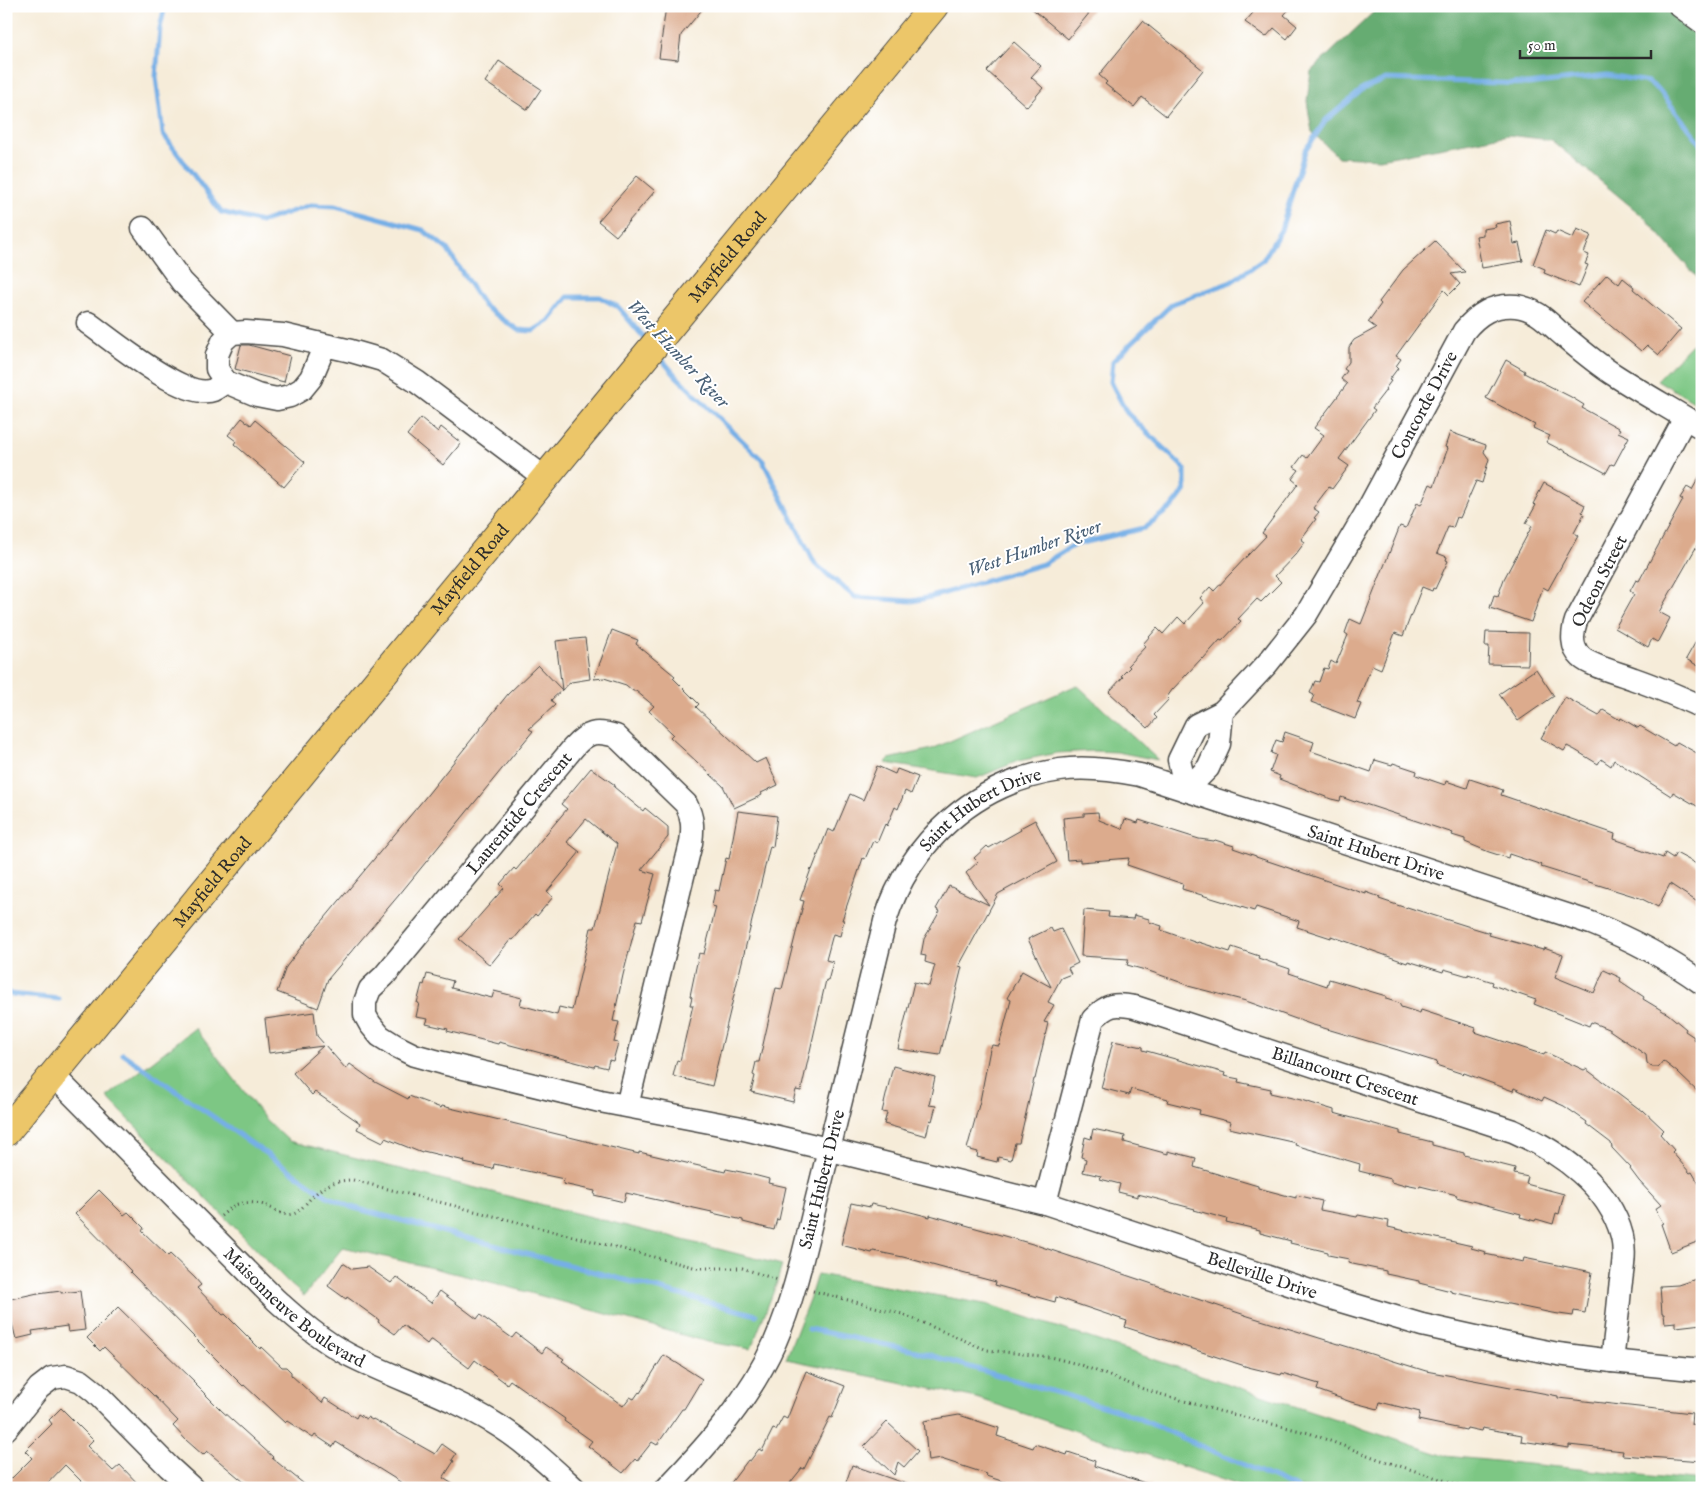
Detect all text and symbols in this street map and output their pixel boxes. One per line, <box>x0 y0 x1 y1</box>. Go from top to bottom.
scale bar <box>1520 28 1652 60</box>
text: 50 m <box>1528 36 1556 55</box>
street label: Mayfield Road <box>684 207 773 308</box>
water label: West Humber River <box>621 295 735 415</box>
street label: Concorde Drive <box>1387 348 1464 464</box>
water label: West Humber River <box>965 514 1106 583</box>
street label: Mayfield Road <box>427 520 515 621</box>
street label: Odeon Street <box>1567 532 1633 632</box>
street label: Laurentide Crescent <box>462 748 578 880</box>
street label: Saint Hubert Drive <box>915 764 1044 857</box>
street label: Saint Hubert Drive <box>1304 821 1447 887</box>
street label: Mayfield Road <box>169 832 258 933</box>
street label: Billancourt Crescent <box>1268 1043 1421 1112</box>
street label: Saint Hubert Drive <box>795 1108 851 1252</box>
street label: Maisonneuve Boulevard <box>218 1243 369 1374</box>
street label: Belleville Drive <box>1204 1248 1320 1306</box>

